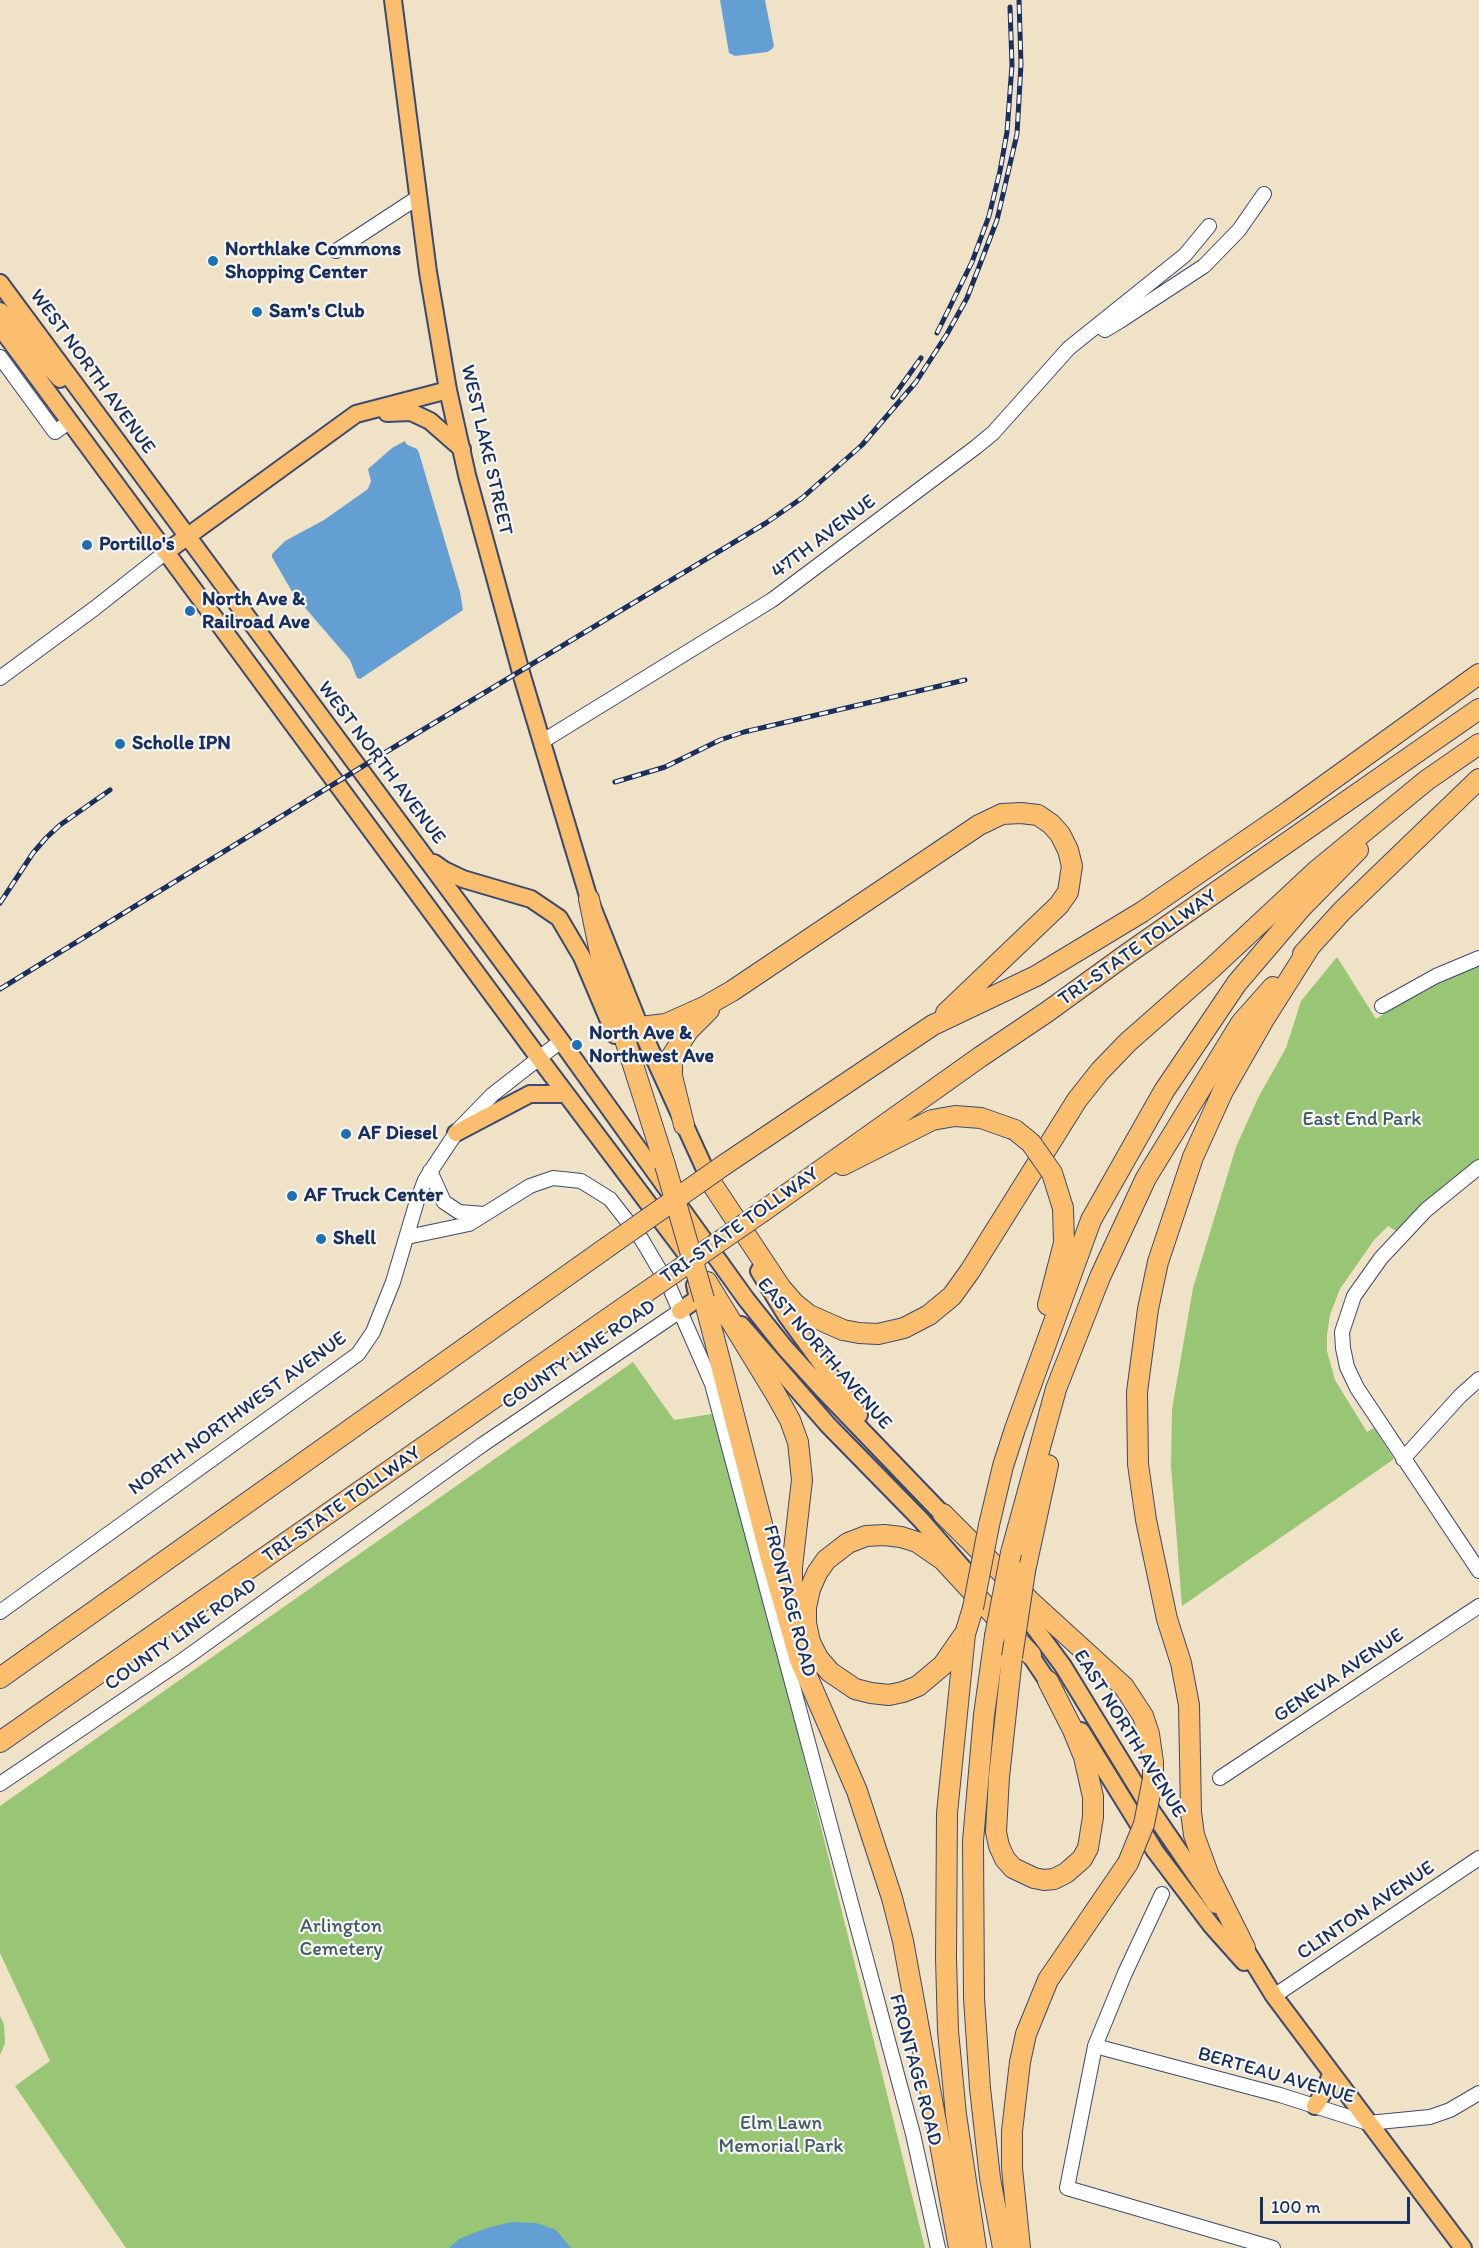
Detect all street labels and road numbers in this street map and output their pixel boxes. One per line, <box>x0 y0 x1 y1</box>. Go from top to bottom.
street label: WEST NORTH AVENUE <box>24 285 160 459</box>
street label: WEST LAKE STREET <box>455 362 517 538</box>
street label: 47TH AVENUE <box>767 490 881 584</box>
street label: WEST NORTH AVENUE <box>312 677 450 849</box>
street label: TRI-STATE TOLLWAY <box>1054 884 1222 1012</box>
street label: TRI-STATE TOLLWAY <box>656 1162 824 1290</box>
street label: EAST NORTH AVENUE <box>751 1273 897 1435</box>
street label: COUNTY LINE ROAD <box>498 1295 660 1415</box>
street label: NORTH NORTHWEST AVENUE <box>124 1327 352 1501</box>
street label: TRI-STATE TOLLWAY <box>258 1441 426 1569</box>
street label: FRONTAGE ROAD <box>757 1523 821 1679</box>
street label: COUNTY LINE ROAD <box>100 1574 262 1696</box>
street label: GENEVA AVENUE <box>1269 1624 1409 1728</box>
street label: EAST NORTH AVENUE <box>1068 1646 1190 1822</box>
street label: CLINTON AVENUE <box>1293 1856 1439 1966</box>
street label: FRONTAGE ROAD <box>883 1992 947 2148</box>
street label: BERTEAU AVENUE <box>1195 2042 1357 2110</box>

